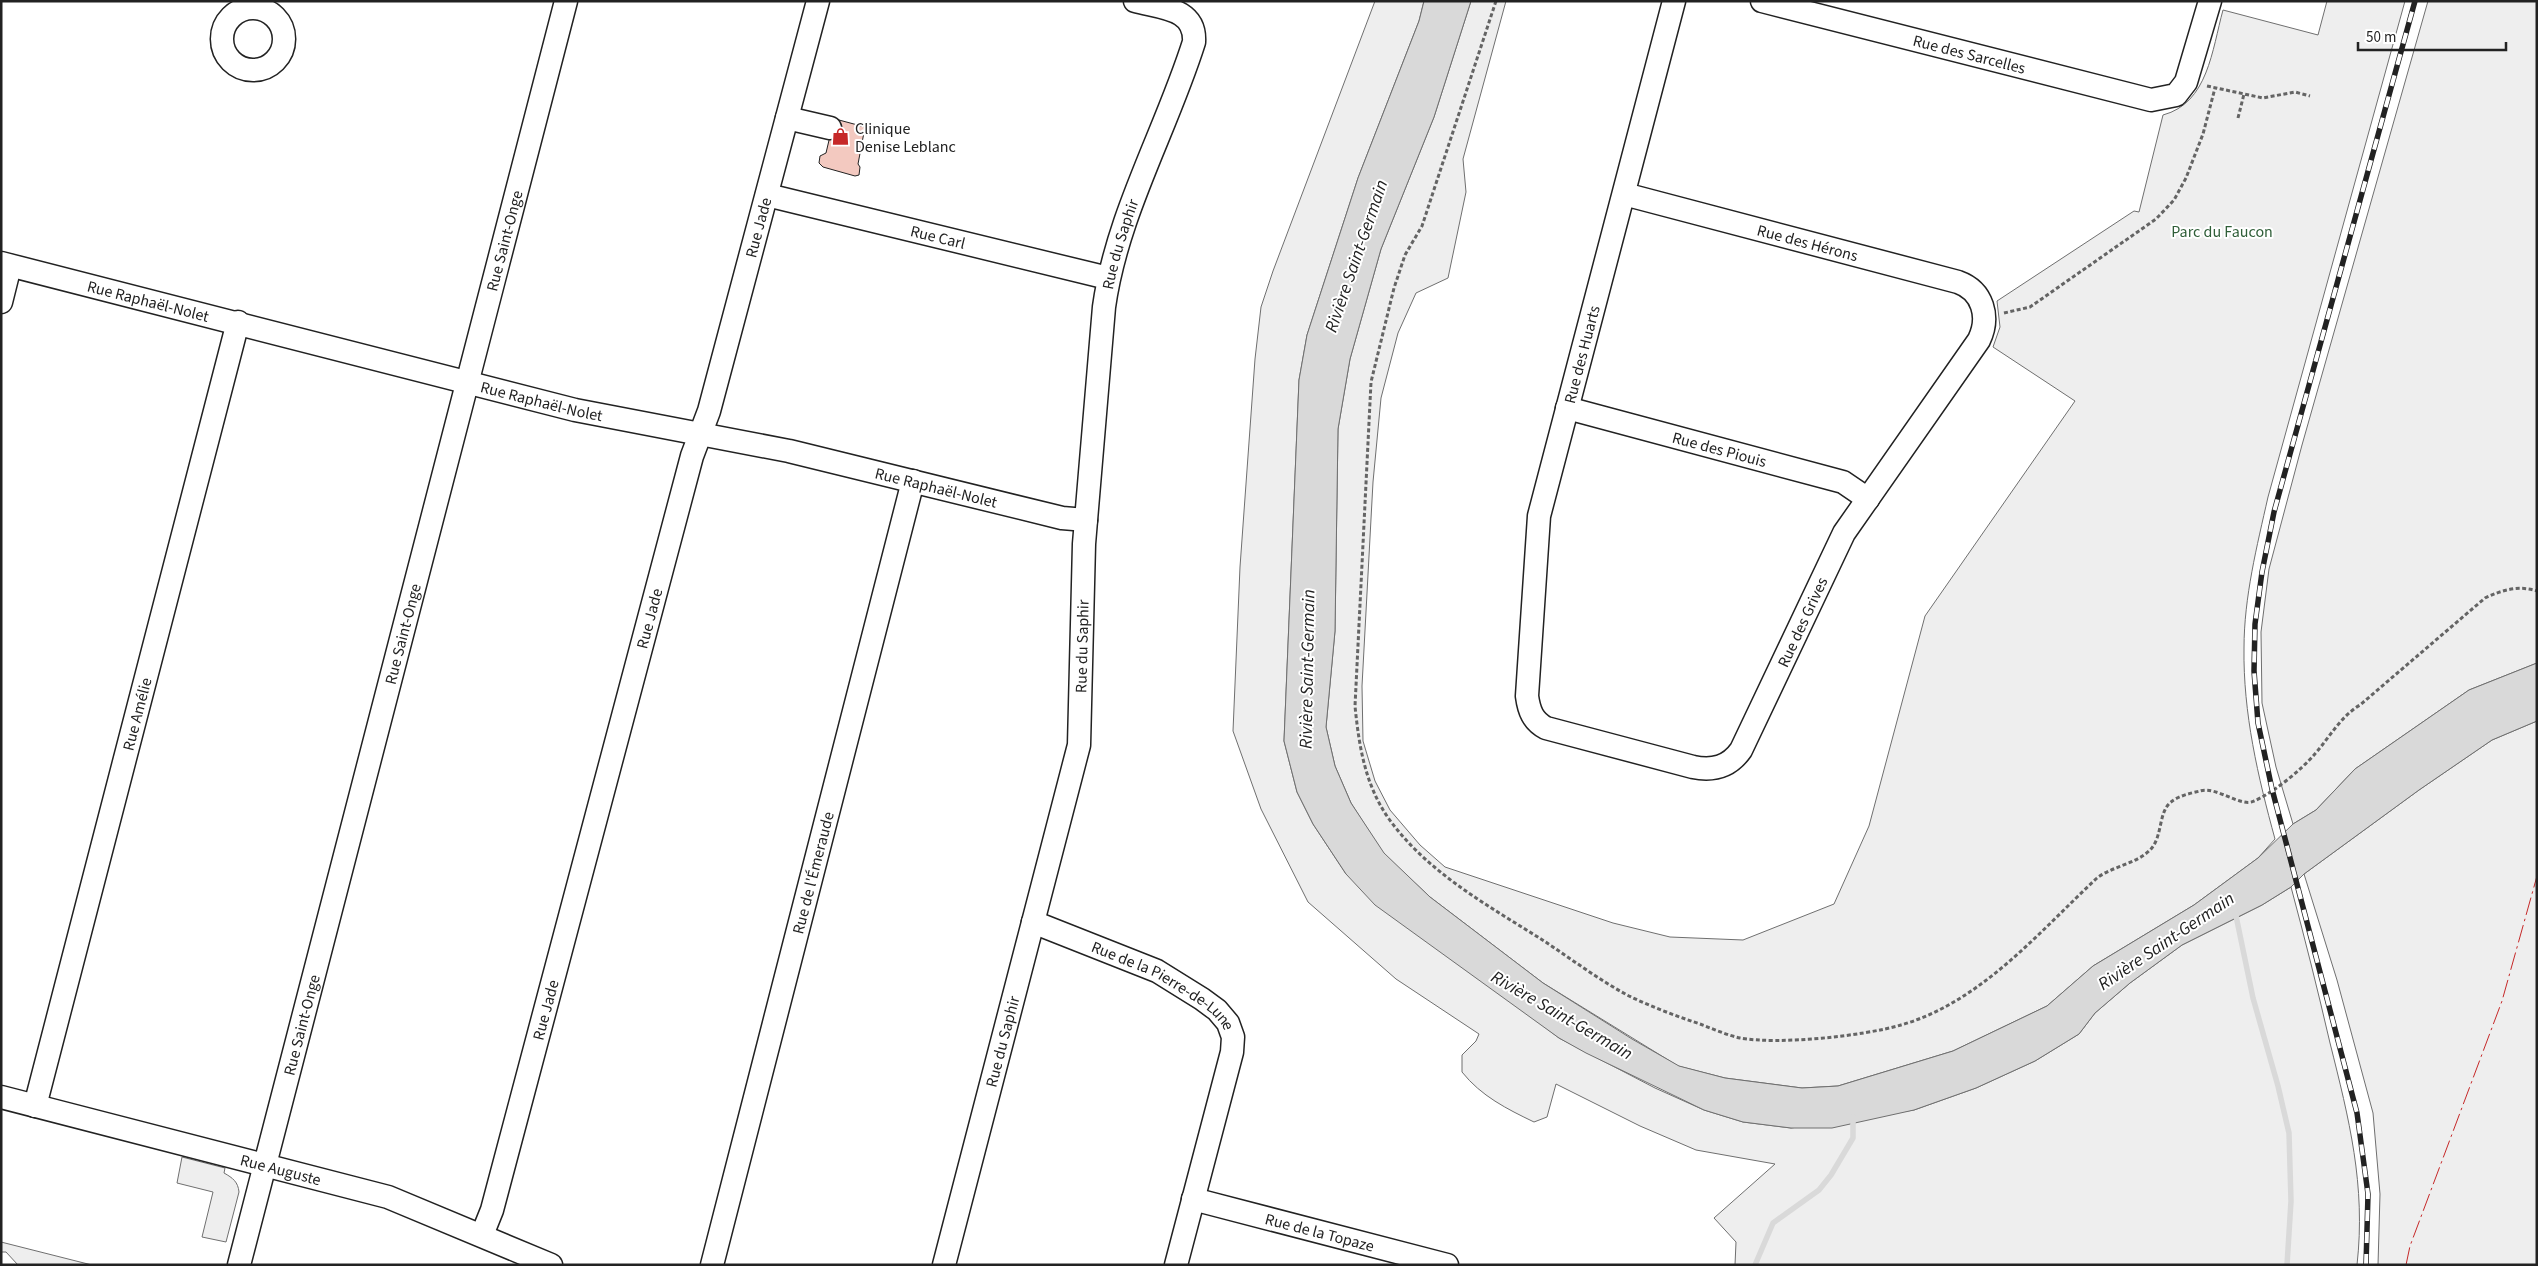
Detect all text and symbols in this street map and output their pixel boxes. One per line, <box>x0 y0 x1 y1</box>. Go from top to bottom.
scale bar <box>2358 20 2506 52</box>
text: 50 m <box>2366 27 2396 48</box>
street label: Rue des Sarcelles <box>1910 30 2028 80</box>
place label: Clinique Denise Leblanc <box>855 118 956 158</box>
shop icon: Clinique Denise Leblanc <box>831 127 851 147</box>
water label: Rivière Saint-Germain <box>1319 177 1394 336</box>
street label: Rue Saint-Onge <box>481 188 529 294</box>
street label: Rue Jade <box>740 195 777 260</box>
street label: Rue du Saphir <box>1097 196 1145 292</box>
street label: Rue Carl <box>908 220 968 255</box>
street label: Rue des Hérons <box>1755 220 1861 267</box>
park label: Parc du Faucon <box>2171 221 2273 243</box>
street label: Rue Raphaël-Nolet <box>85 275 212 328</box>
street label: Rue des Huarts <box>1559 303 1606 406</box>
street label: Rue Raphaël-Nolet <box>478 376 605 427</box>
street label: Rue des Piouis <box>1670 427 1769 473</box>
street label: Rue Raphaël-Nolet <box>873 463 1000 514</box>
street label: Rue des Grives <box>1772 574 1834 671</box>
street label: Rue Saint-Onge <box>380 581 427 687</box>
street label: Rue Jade <box>631 586 668 651</box>
water label: Rivière Saint-Germain <box>1294 589 1321 749</box>
street label: Rue du Saphir <box>1070 599 1095 693</box>
street label: Rue Amélie <box>117 675 158 753</box>
street label: Rue de l'Émeraude <box>787 809 840 936</box>
water label: Rivière Saint-Germain <box>2093 886 2240 996</box>
street label: Rue de la Pierre-de-Lune <box>1088 936 1240 1033</box>
water label: Rivière Saint-Germain <box>1486 965 1637 1066</box>
street label: Rue Saint-Onge <box>278 972 326 1078</box>
street label: Rue Jade <box>528 977 565 1043</box>
street label: Rue du Saphir <box>981 993 1026 1090</box>
street label: Rue Auguste <box>238 1149 323 1191</box>
street label: Rue de la Topaze <box>1263 1208 1377 1258</box>

